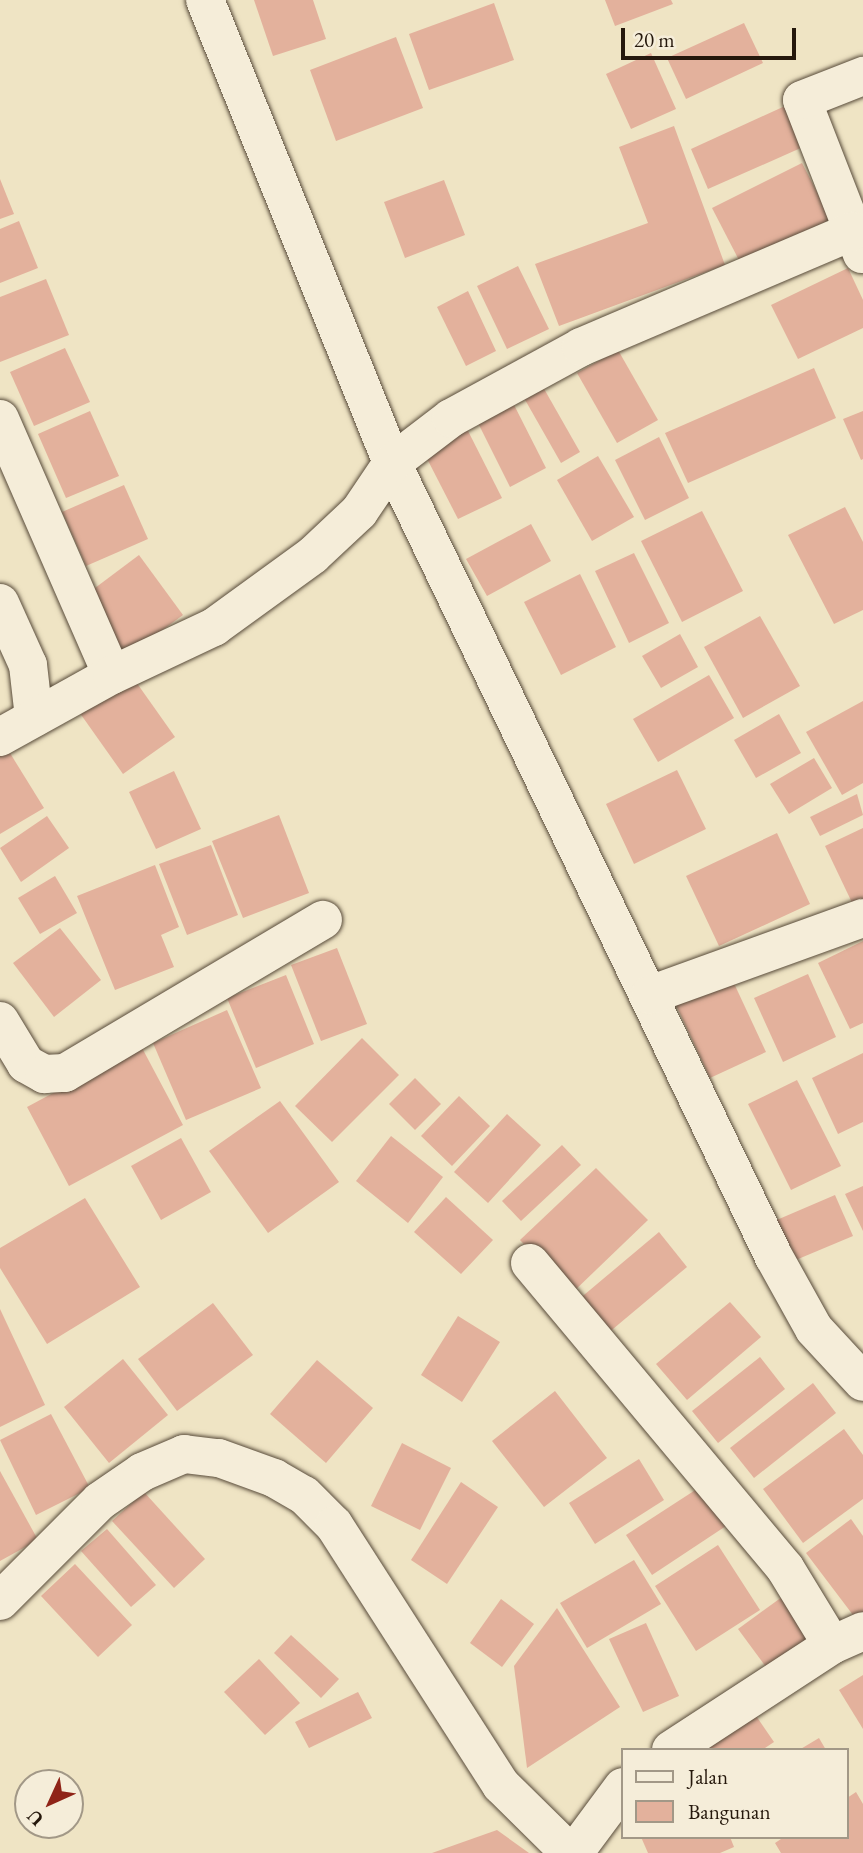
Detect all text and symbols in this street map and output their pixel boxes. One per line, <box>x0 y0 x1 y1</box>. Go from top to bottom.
scale bar <box>625 14 800 58</box>
text: 20 m <box>634 26 675 53</box>
legend <box>622 1748 849 1839</box>
text: Jalan <box>688 1763 728 1790</box>
north arrow <box>14 1769 84 1839</box>
text: Bangunan <box>688 1798 771 1825</box>
text: U <box>21 1804 49 1832</box>

